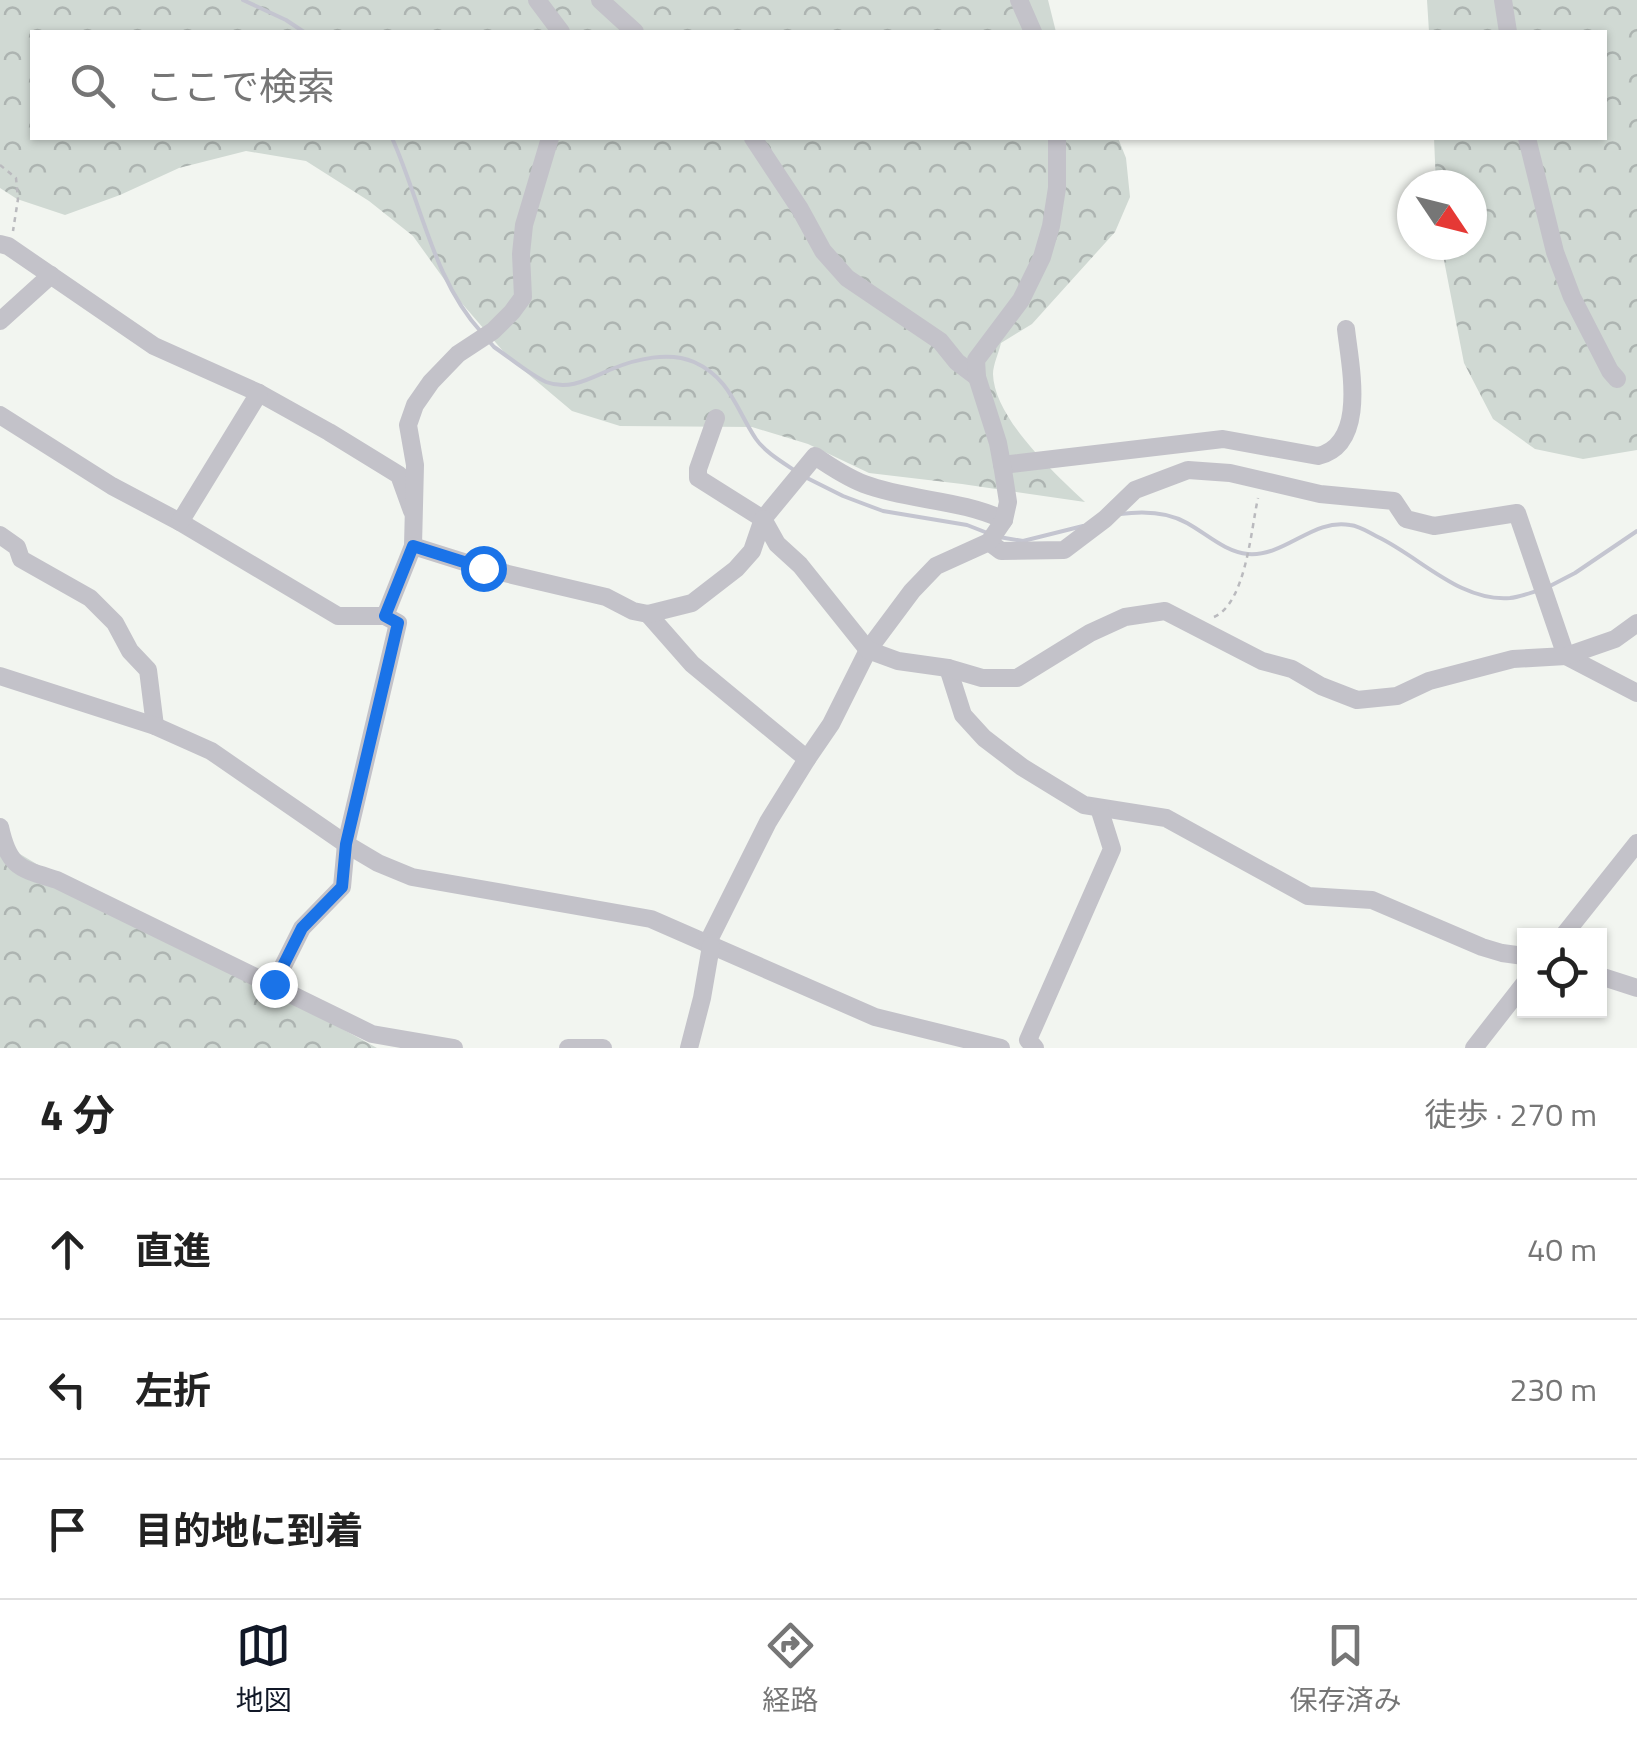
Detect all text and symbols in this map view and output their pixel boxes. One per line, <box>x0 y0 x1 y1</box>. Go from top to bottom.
search box <box>30 30 1607 140</box>
text: ここで検索 <box>145 57 335 115</box>
icon: search <box>65 58 120 113</box>
north arrow <box>1397 170 1487 260</box>
route start <box>461 546 507 592</box>
map controls <box>1517 928 1607 1018</box>
button: locate <box>1517 928 1607 1018</box>
route end <box>252 962 298 1008</box>
text: 4 分 <box>40 1082 115 1146</box>
text: 徒歩 · 270 m <box>1424 1090 1597 1138</box>
text: 直進 <box>135 1221 211 1279</box>
icon: ahead <box>40 1222 95 1277</box>
text: 40 m <box>1527 1225 1597 1273</box>
text: 左折 <box>135 1361 211 1419</box>
icon: left <box>40 1362 95 1417</box>
text: 230 m <box>1509 1365 1597 1413</box>
text: 目的地に到着 <box>135 1501 363 1559</box>
icon: arrive <box>40 1502 95 1557</box>
tab: 地図 <box>235 1618 292 1721</box>
tab: 経路 <box>762 1618 819 1721</box>
tab: 保存済み <box>1289 1618 1402 1721</box>

